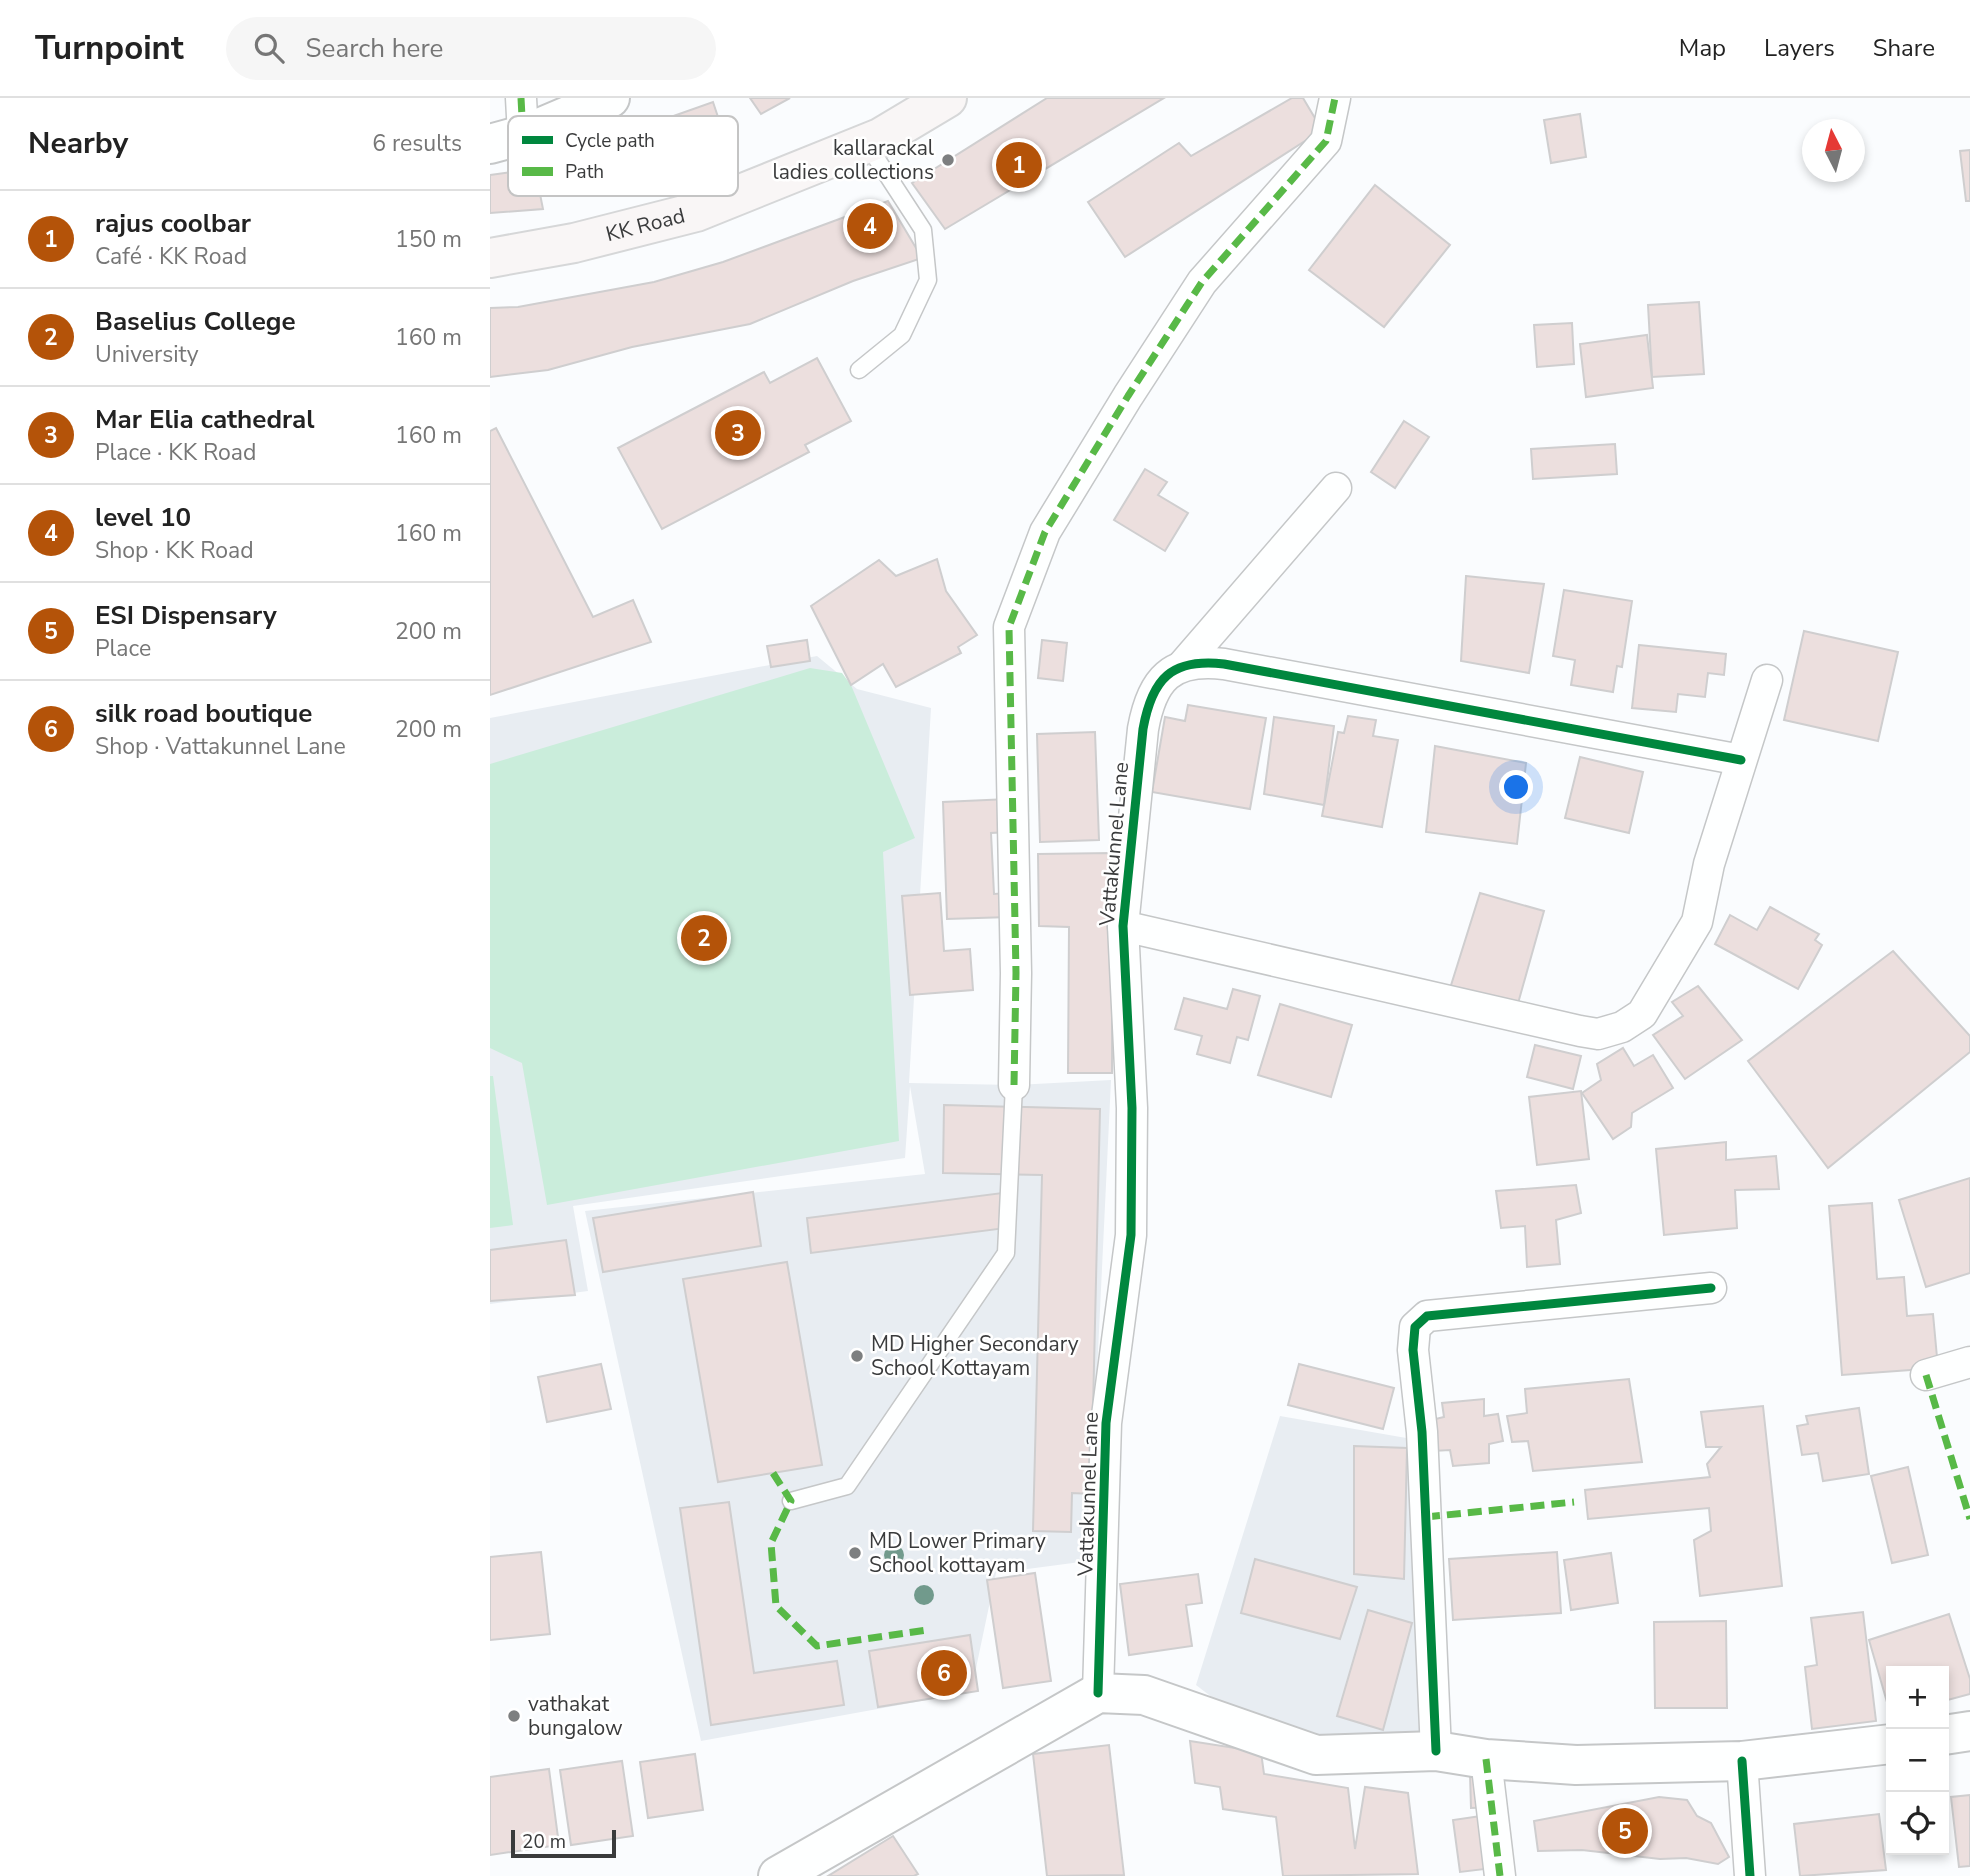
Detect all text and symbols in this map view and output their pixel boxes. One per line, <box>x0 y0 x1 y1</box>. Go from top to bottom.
search box <box>226 17 716 80</box>
text: Turnpoint <box>35 26 184 71</box>
icon: search <box>250 29 288 67</box>
text: Search here <box>306 31 443 66</box>
text: Map <box>1679 32 1726 64</box>
text: Layers <box>1764 32 1835 64</box>
text: Share <box>1873 32 1935 64</box>
legend <box>508 116 738 196</box>
north arrow <box>1802 119 1865 182</box>
text: Nearby <box>28 123 128 164</box>
text: 6 results <box>372 128 462 159</box>
text: Cycle path <box>565 128 655 154</box>
place label: kallarackal ladies collections <box>773 134 935 186</box>
pin: 1 <box>996 139 1042 191</box>
marker: kallarackal ladies collections <box>940 152 956 168</box>
text: Path <box>565 159 604 185</box>
pin: 4 <box>847 200 893 252</box>
street label: KK Road <box>603 201 688 248</box>
text: rajus coolbar <box>95 206 251 241</box>
text: 1 <box>44 224 58 255</box>
text: 150 m <box>395 224 462 255</box>
text: Café · KK Road <box>95 241 247 272</box>
text: Baselius College <box>95 304 296 339</box>
text: 2 <box>44 322 58 353</box>
text: 160 m <box>395 322 462 353</box>
text: University <box>95 339 199 370</box>
text: Mar Elia cathedral <box>95 402 315 437</box>
pin: 3 <box>715 407 761 459</box>
text: 3 <box>44 420 58 451</box>
text: 160 m <box>395 420 462 451</box>
text: Place · KK Road <box>95 437 256 468</box>
text: level 10 <box>95 500 191 535</box>
text: 4 <box>44 518 58 549</box>
text: 160 m <box>395 518 462 549</box>
text: Shop · KK Road <box>95 535 254 566</box>
text: ESI Dispensary <box>95 598 277 633</box>
text: 5 <box>44 616 58 647</box>
text: 200 m <box>395 616 462 647</box>
text: Place <box>95 633 151 664</box>
text: silk road boutique <box>95 696 312 731</box>
text: 6 <box>44 714 58 745</box>
text: 200 m <box>395 714 462 745</box>
text: Shop · Vattakunnel Lane <box>95 731 346 762</box>
street label: Vattakunnel Lane <box>1093 761 1135 928</box>
your location <box>1499 770 1533 804</box>
pin: 2 <box>681 912 727 964</box>
place label: MD Higher Secondary School Kottayam <box>871 1330 1079 1382</box>
marker: MD Higher Secondary School Kottayam <box>849 1348 865 1364</box>
street label: Vattakunnel Lane <box>1071 1411 1105 1578</box>
place label: MD Lower Primary School kottayam <box>869 1527 1046 1579</box>
marker: MD Lower Primary School kottayam <box>847 1545 863 1561</box>
pin: 6 <box>921 1647 967 1699</box>
map controls <box>1886 1666 1949 1855</box>
button: + <box>1886 1666 1949 1729</box>
place label: vathakat bungalow <box>528 1690 623 1742</box>
marker: vathakat bungalow <box>506 1708 522 1724</box>
button: − <box>1886 1729 1949 1792</box>
button: locate <box>1886 1792 1949 1855</box>
pin: 5 <box>1602 1805 1648 1857</box>
scale bar <box>511 1827 616 1859</box>
text: 20 m <box>522 1829 566 1855</box>

